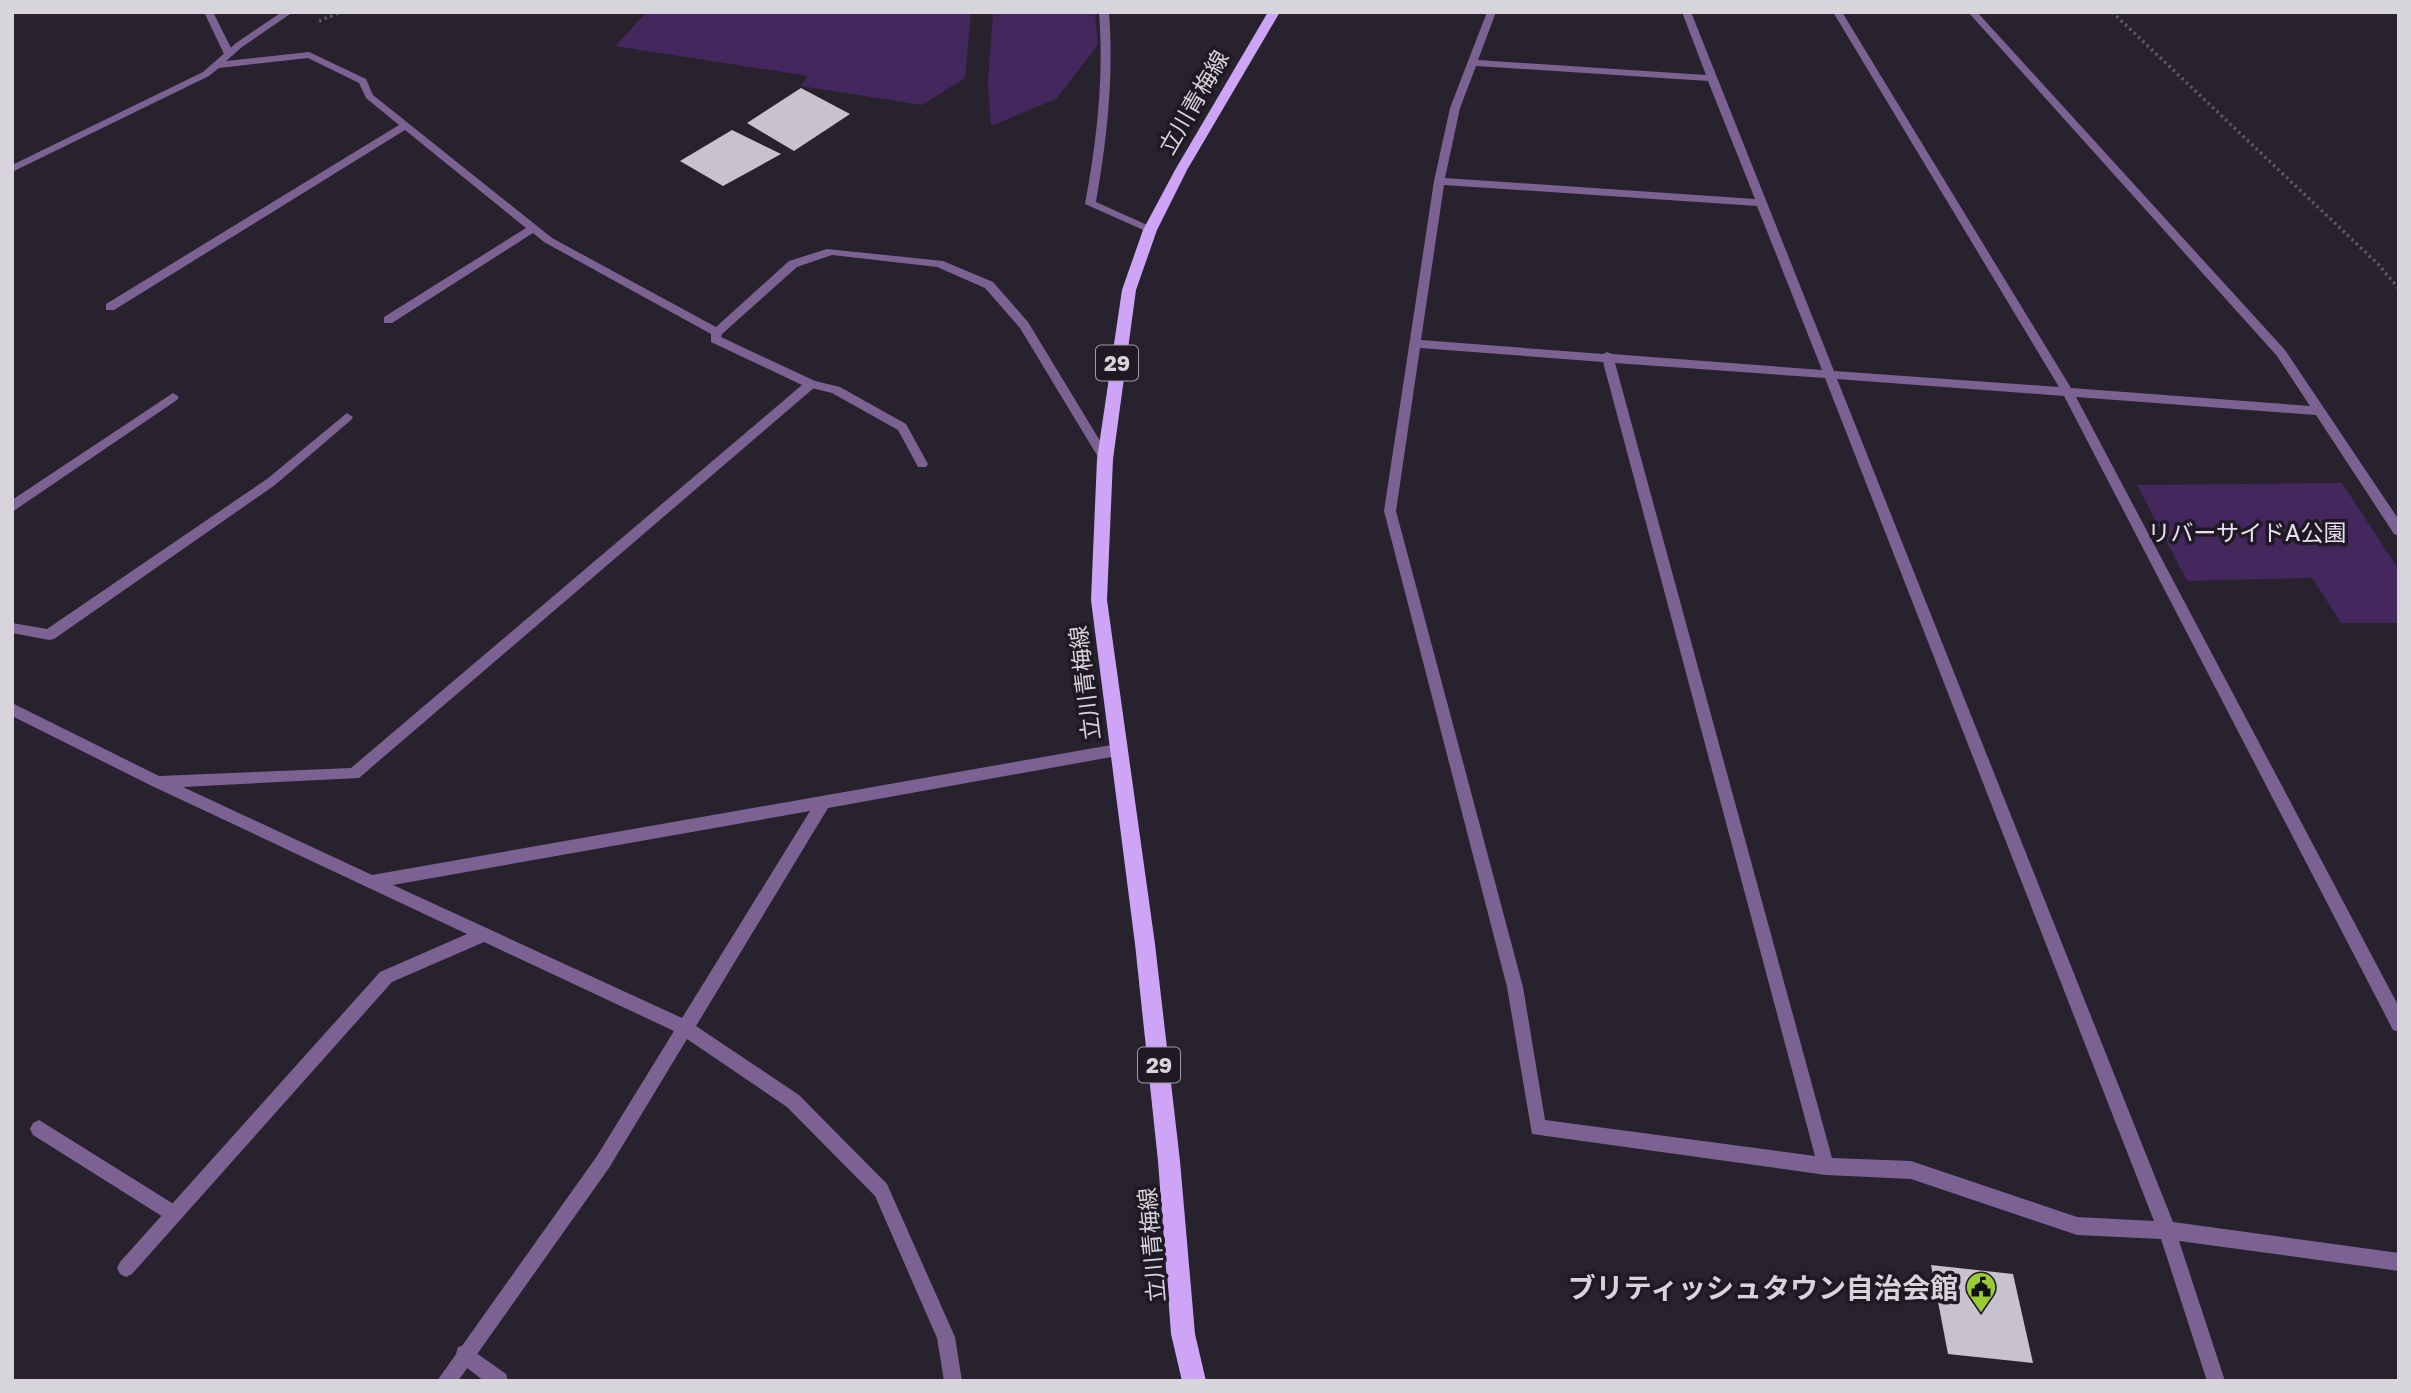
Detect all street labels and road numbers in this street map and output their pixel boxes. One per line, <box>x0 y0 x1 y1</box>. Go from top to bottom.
street label: 立川青梅線 <box>1152 45 1234 159</box>
road number: 29 <box>1096 346 1138 380</box>
street label: 立川青梅線 <box>1063 624 1105 742</box>
road number: 29 <box>1138 1048 1180 1082</box>
street label: 立川青梅線 <box>1132 1186 1170 1304</box>

